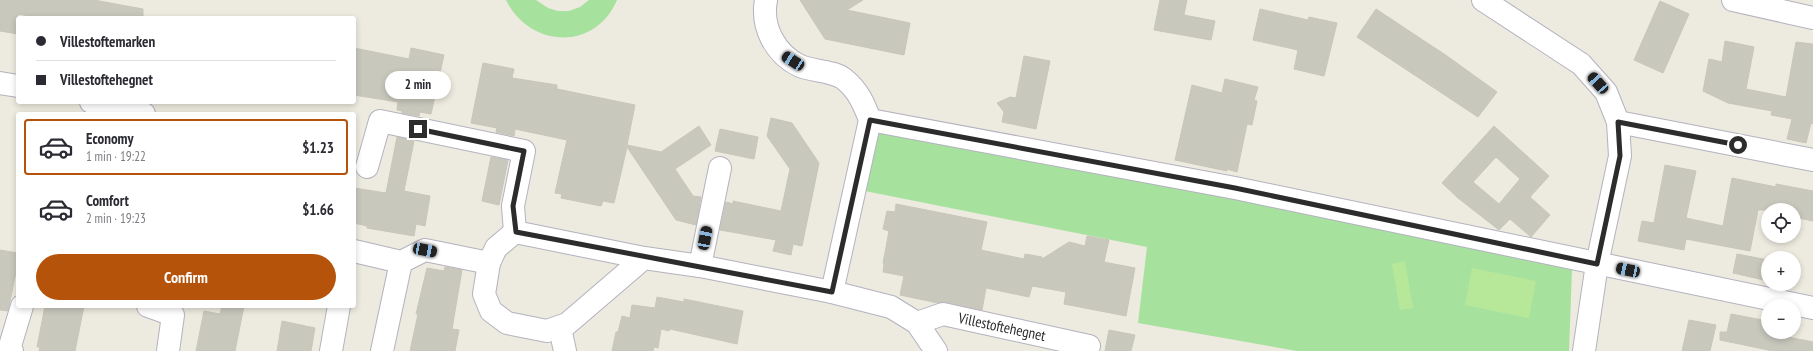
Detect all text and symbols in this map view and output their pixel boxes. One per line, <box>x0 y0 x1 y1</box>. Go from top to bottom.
text: Villestoftemarken <box>60 32 155 51</box>
car <box>780 49 806 73</box>
text: Villestoftehegnet <box>60 70 153 89</box>
car <box>1586 70 1610 96</box>
callout: 2 min <box>385 71 451 99</box>
text: 2 min <box>405 76 431 93</box>
route end <box>409 120 427 138</box>
icon: car <box>38 129 74 165</box>
text: Economy <box>86 129 134 148</box>
route start <box>1729 136 1747 154</box>
text: $1.23 <box>302 138 334 157</box>
text: 1 min · 19:22 <box>86 148 146 165</box>
icon: car <box>38 191 74 227</box>
text: Comfort <box>86 191 129 210</box>
text: $1.66 <box>302 200 334 219</box>
map controls <box>1761 203 1801 339</box>
button: locate <box>1761 203 1801 243</box>
text: 2 min · 19:23 <box>86 210 146 227</box>
car <box>697 225 713 251</box>
car <box>412 242 438 258</box>
button: + <box>1761 251 1801 291</box>
button: Confirm <box>36 254 336 300</box>
car <box>1615 262 1641 278</box>
button: − <box>1761 299 1801 339</box>
street label: Villestoftehegnet <box>956 308 1047 345</box>

